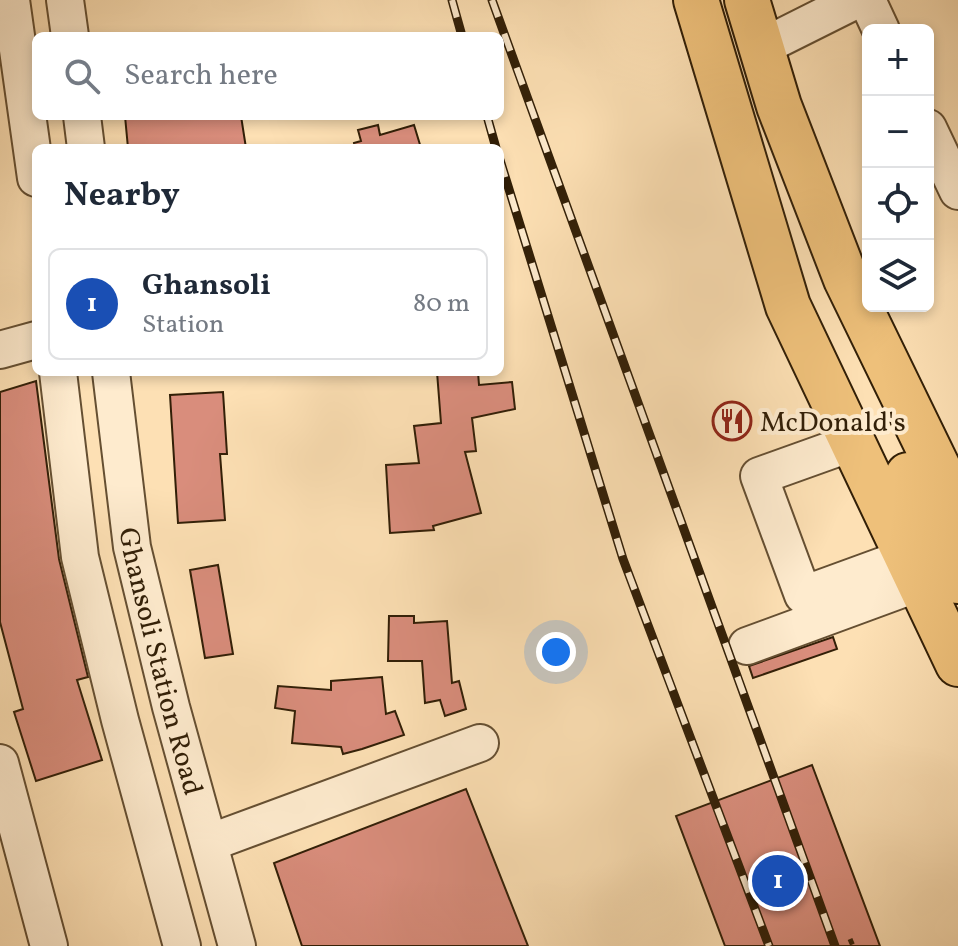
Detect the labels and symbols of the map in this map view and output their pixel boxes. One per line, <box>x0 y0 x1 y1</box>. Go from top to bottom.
restaurant icon: McDonald's <box>711 400 753 442</box>
place label: McDonald's <box>760 404 906 443</box>
street label: Ghansoli Station Road <box>108 526 211 800</box>
your location <box>536 632 576 672</box>
pin: 1 <box>752 851 804 911</box>

